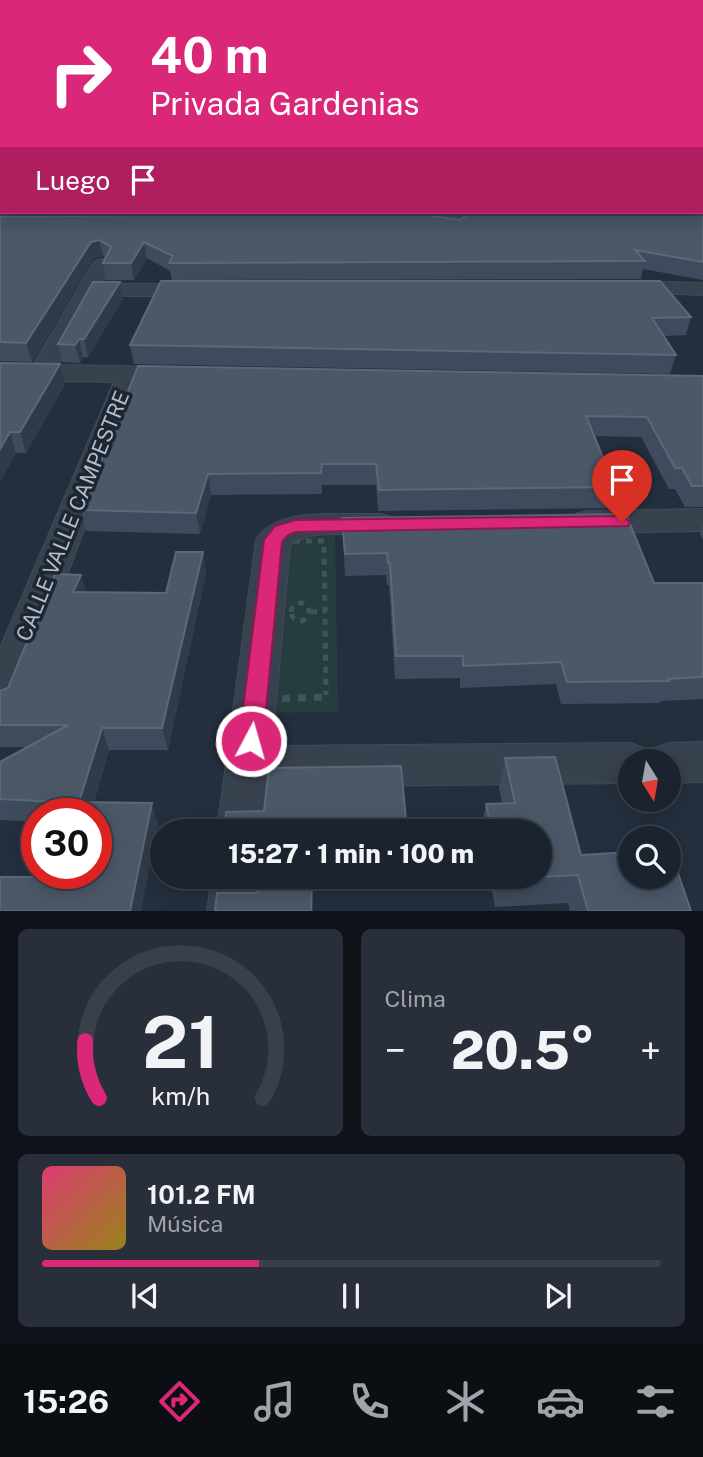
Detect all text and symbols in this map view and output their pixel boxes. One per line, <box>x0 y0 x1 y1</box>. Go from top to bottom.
text: 40 m <box>150 26 269 84</box>
icon: right <box>35 28 126 119</box>
text: Privada Gardenias <box>150 85 420 122</box>
icon: arrive <box>124 161 162 199</box>
text: Luego <box>35 165 110 196</box>
street label: CALLE VALLE CAMPESTRE <box>11 387 134 645</box>
pin <box>592 450 652 522</box>
icon: arrive <box>603 461 641 499</box>
position arrow <box>214 704 288 778</box>
north arrow <box>618 749 681 812</box>
map controls <box>618 749 681 889</box>
speed limit sign: 30 <box>21 798 112 889</box>
button: search <box>618 826 681 889</box>
text: 15:27 · 1 min · 100 m <box>228 838 474 869</box>
text: Clima <box>385 985 446 1012</box>
text: 21 <box>142 1000 219 1085</box>
text: 20.5° <box>451 1020 595 1081</box>
text: − <box>385 1028 406 1073</box>
text: + <box>640 1028 661 1073</box>
text: km/h <box>151 1081 210 1111</box>
text: 101.2 FM <box>147 1179 256 1210</box>
text: Música <box>147 1210 223 1237</box>
icon: previous <box>126 1277 164 1315</box>
icon: pause <box>332 1277 370 1315</box>
icon: next <box>539 1277 577 1315</box>
icon: directions <box>155 1377 204 1426</box>
icon: music <box>250 1377 299 1426</box>
icon: phone <box>345 1377 394 1426</box>
icon: climate <box>441 1377 490 1426</box>
icon: car <box>536 1377 585 1426</box>
icon: filters <box>631 1377 680 1426</box>
text: 15:26 <box>23 1383 109 1420</box>

